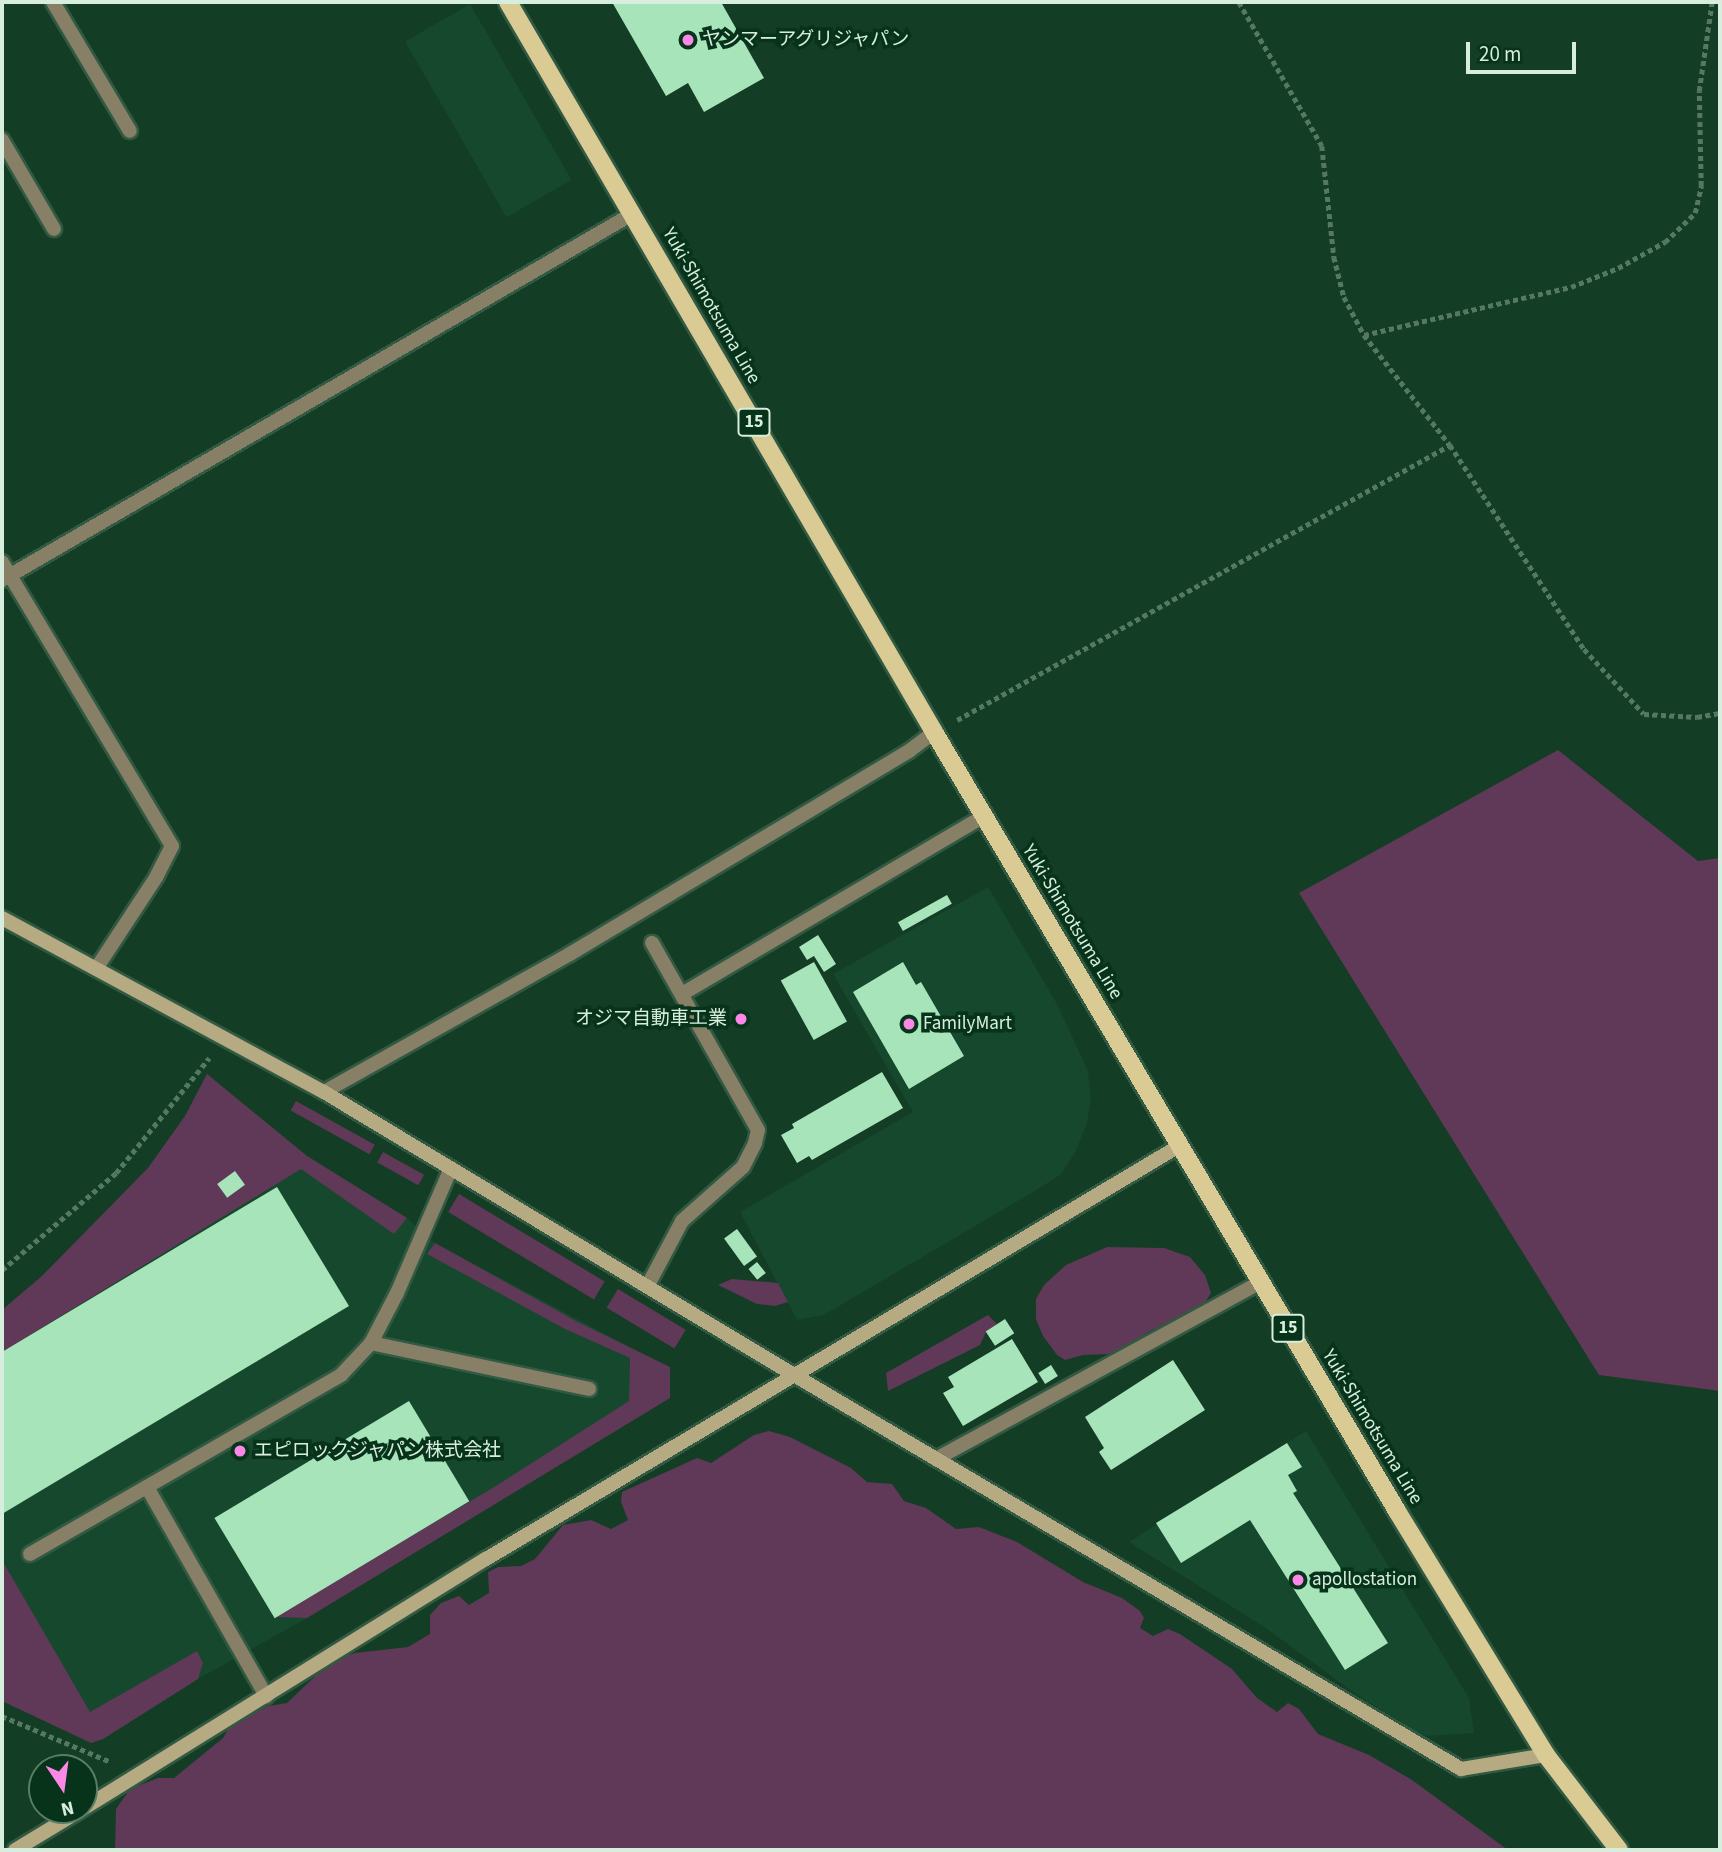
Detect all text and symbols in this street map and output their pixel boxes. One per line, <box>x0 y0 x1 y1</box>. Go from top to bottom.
scale bar <box>1470 28 1580 72</box>
place label: ヤンマーアグリジャパン <box>702 29 911 51</box>
marker: ヤンマーアグリジャパン <box>680 32 696 48</box>
text: 20 m <box>1479 39 1521 69</box>
street label: Yuki-Shimotsuma Line <box>657 224 765 388</box>
road number: 15 <box>736 408 772 436</box>
street label: Yuki-Shimotsuma Line <box>1017 840 1127 1004</box>
place label: オジマ自動車工業 <box>575 1008 727 1030</box>
marker: オジマ自動車工業 <box>733 1011 749 1027</box>
place label: FamilyMart <box>923 1013 1012 1035</box>
marker: FamilyMart <box>901 1016 917 1032</box>
road number: 15 <box>1270 1314 1306 1343</box>
street label: Yuki-Shimotsuma Line <box>1317 1345 1427 1509</box>
place label: エピロックジャパン株式会社 <box>254 1440 501 1462</box>
marker: エピロックジャパン株式会社 <box>232 1443 248 1459</box>
place label: apollostation <box>1312 1569 1417 1591</box>
marker: apollostation <box>1290 1572 1306 1588</box>
north arrow <box>28 1754 98 1824</box>
text: N <box>58 1793 77 1823</box>

